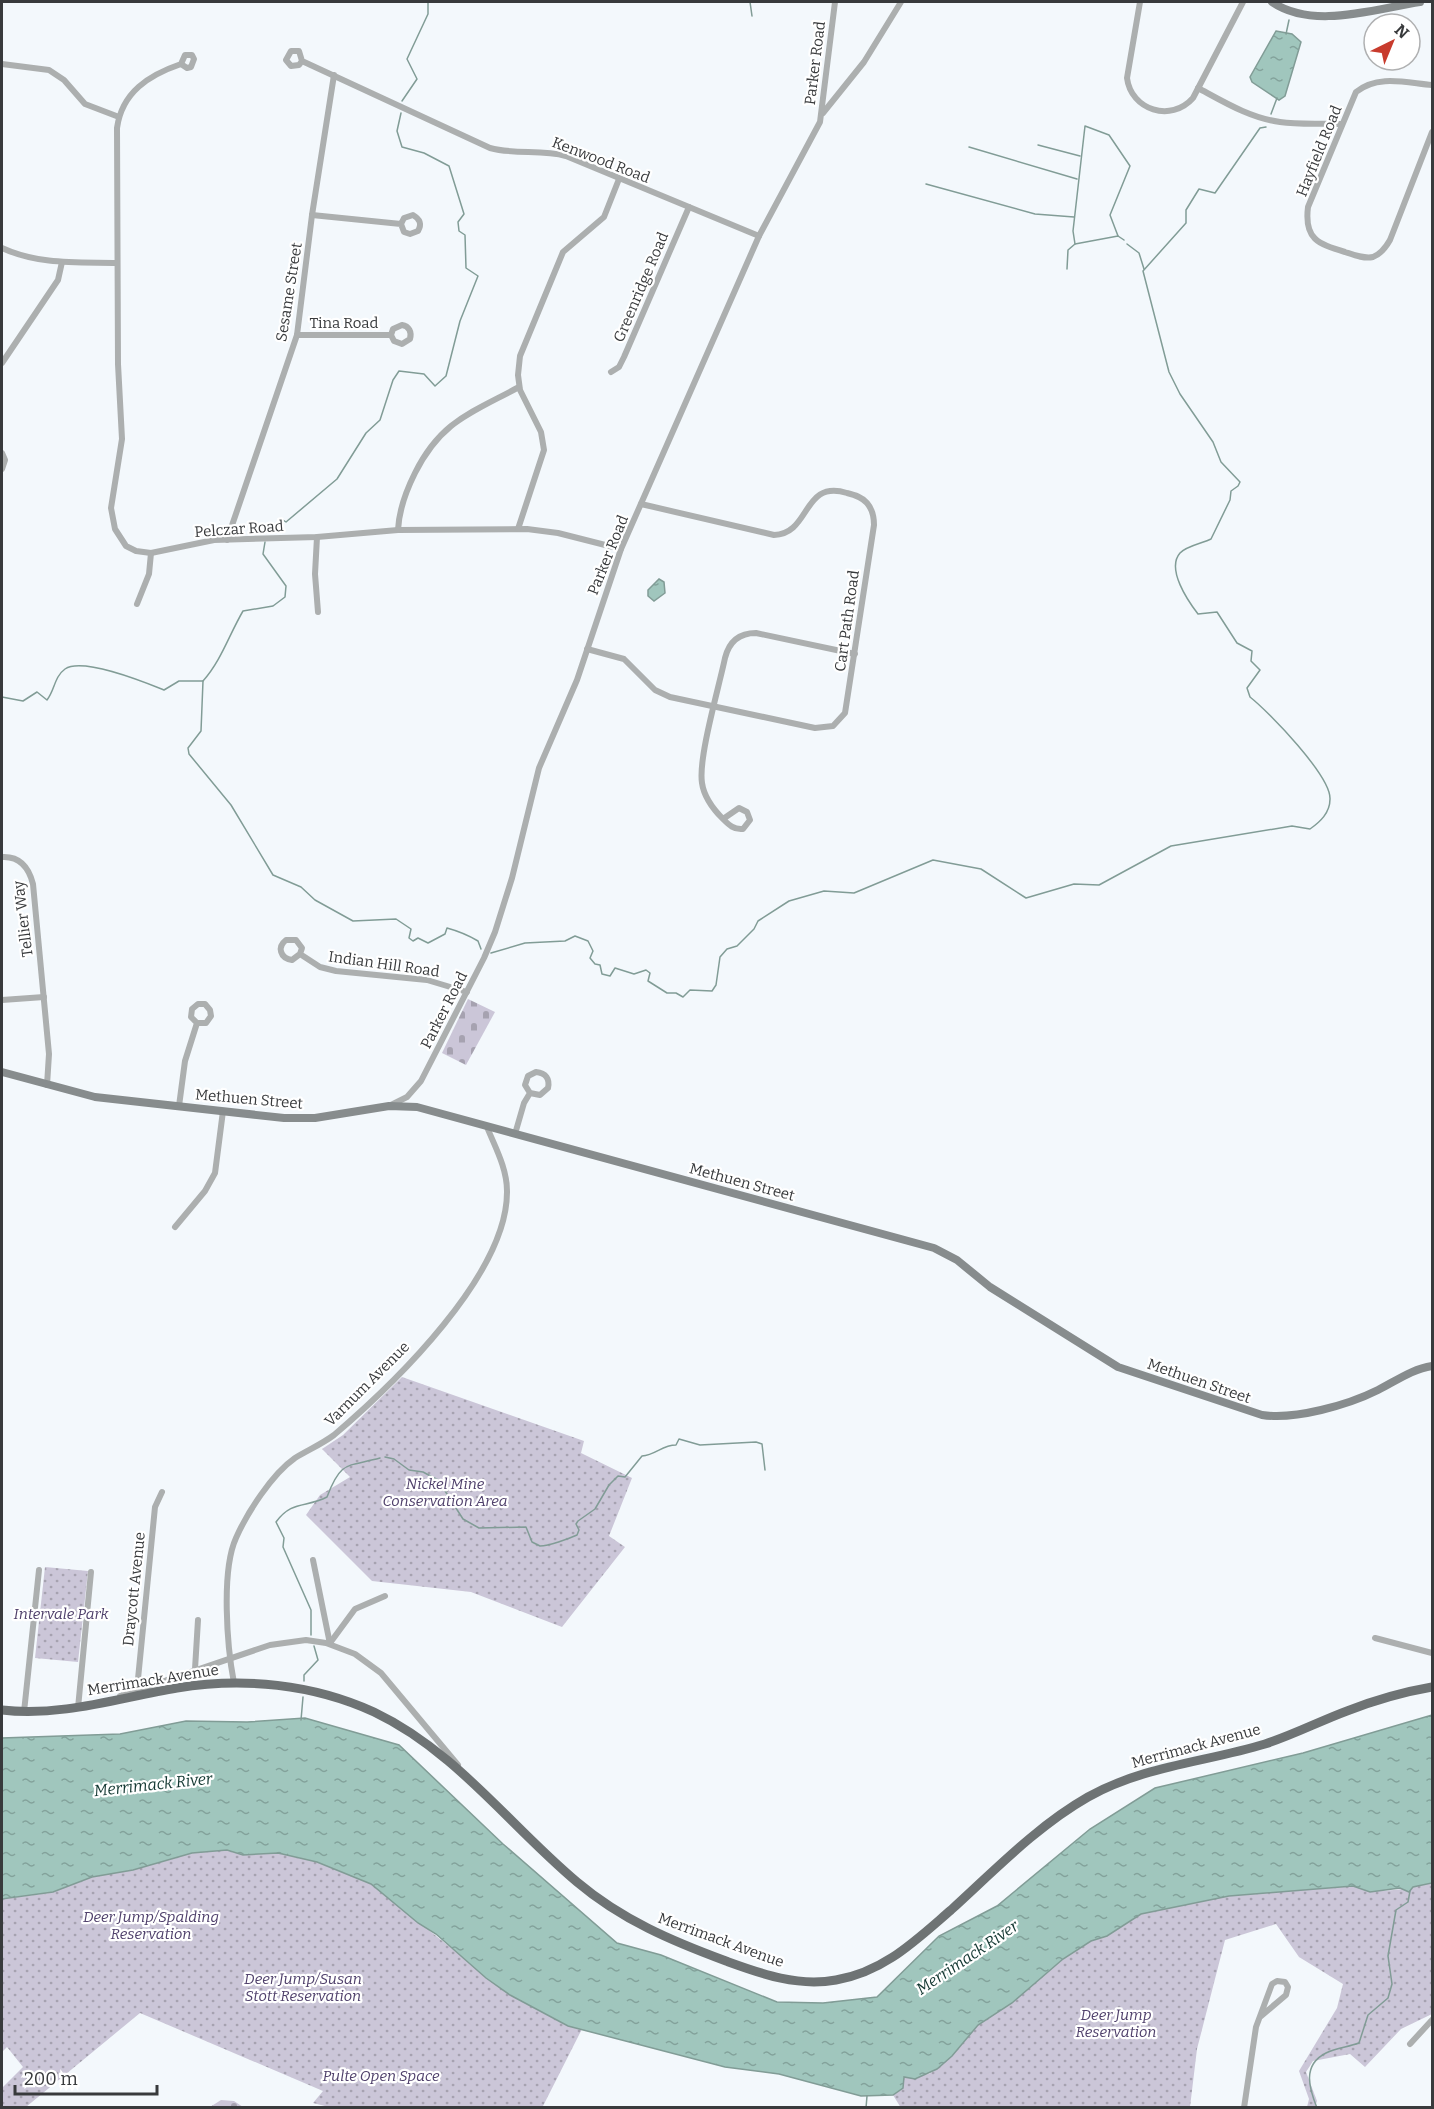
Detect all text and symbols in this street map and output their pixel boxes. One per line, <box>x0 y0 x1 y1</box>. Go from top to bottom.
north arrow <box>1362 12 1422 72</box>
street label: Parker Road <box>801 20 829 106</box>
text: N <box>1391 20 1413 43</box>
street label: Hayfield Road <box>1293 103 1346 199</box>
street label: Kenwood Road <box>549 133 653 187</box>
street label: Greenridge Road <box>610 229 672 345</box>
street label: Sesame Street <box>272 241 306 343</box>
street label: Tina Road <box>310 314 379 332</box>
street label: Parker Road <box>584 512 632 597</box>
street label: Pelczar Road <box>194 517 284 541</box>
street label: Cart Path Road <box>831 569 863 673</box>
street label: Tellier Way <box>9 880 37 958</box>
street label: Indian Hill Road <box>327 947 441 981</box>
street label: Parker Road <box>417 968 471 1052</box>
street label: Methuen Street <box>194 1085 304 1113</box>
street label: Methuen Street <box>687 1159 797 1205</box>
street label: Varnum Avenue <box>321 1338 413 1430</box>
street label: Methuen Street <box>1145 1355 1254 1407</box>
park label: Nickel Mine Conservation Area <box>382 1475 508 1510</box>
street label: Draycott Avenue <box>119 1531 149 1647</box>
park label: Intervale Park <box>13 1605 109 1623</box>
street label: Merrimack Avenue <box>86 1661 220 1699</box>
street label: Merrimack Avenue <box>1130 1720 1262 1772</box>
water label: Merrimack River <box>93 1769 215 1800</box>
park label: Deer Jump/Spalding Reservation <box>83 1908 219 1943</box>
street label: Merrimack Avenue <box>656 1909 786 1971</box>
water label: Merrimack River <box>913 1915 1023 1999</box>
park label: Deer Jump/Susan Stott Reservation <box>244 1970 362 2005</box>
park label: Deer Jump Reservation <box>1076 2006 1156 2041</box>
scale bar <box>15 2058 158 2096</box>
park label: Pulte Open Space <box>323 2067 440 2085</box>
text: 200 m <box>24 2068 78 2090</box>

